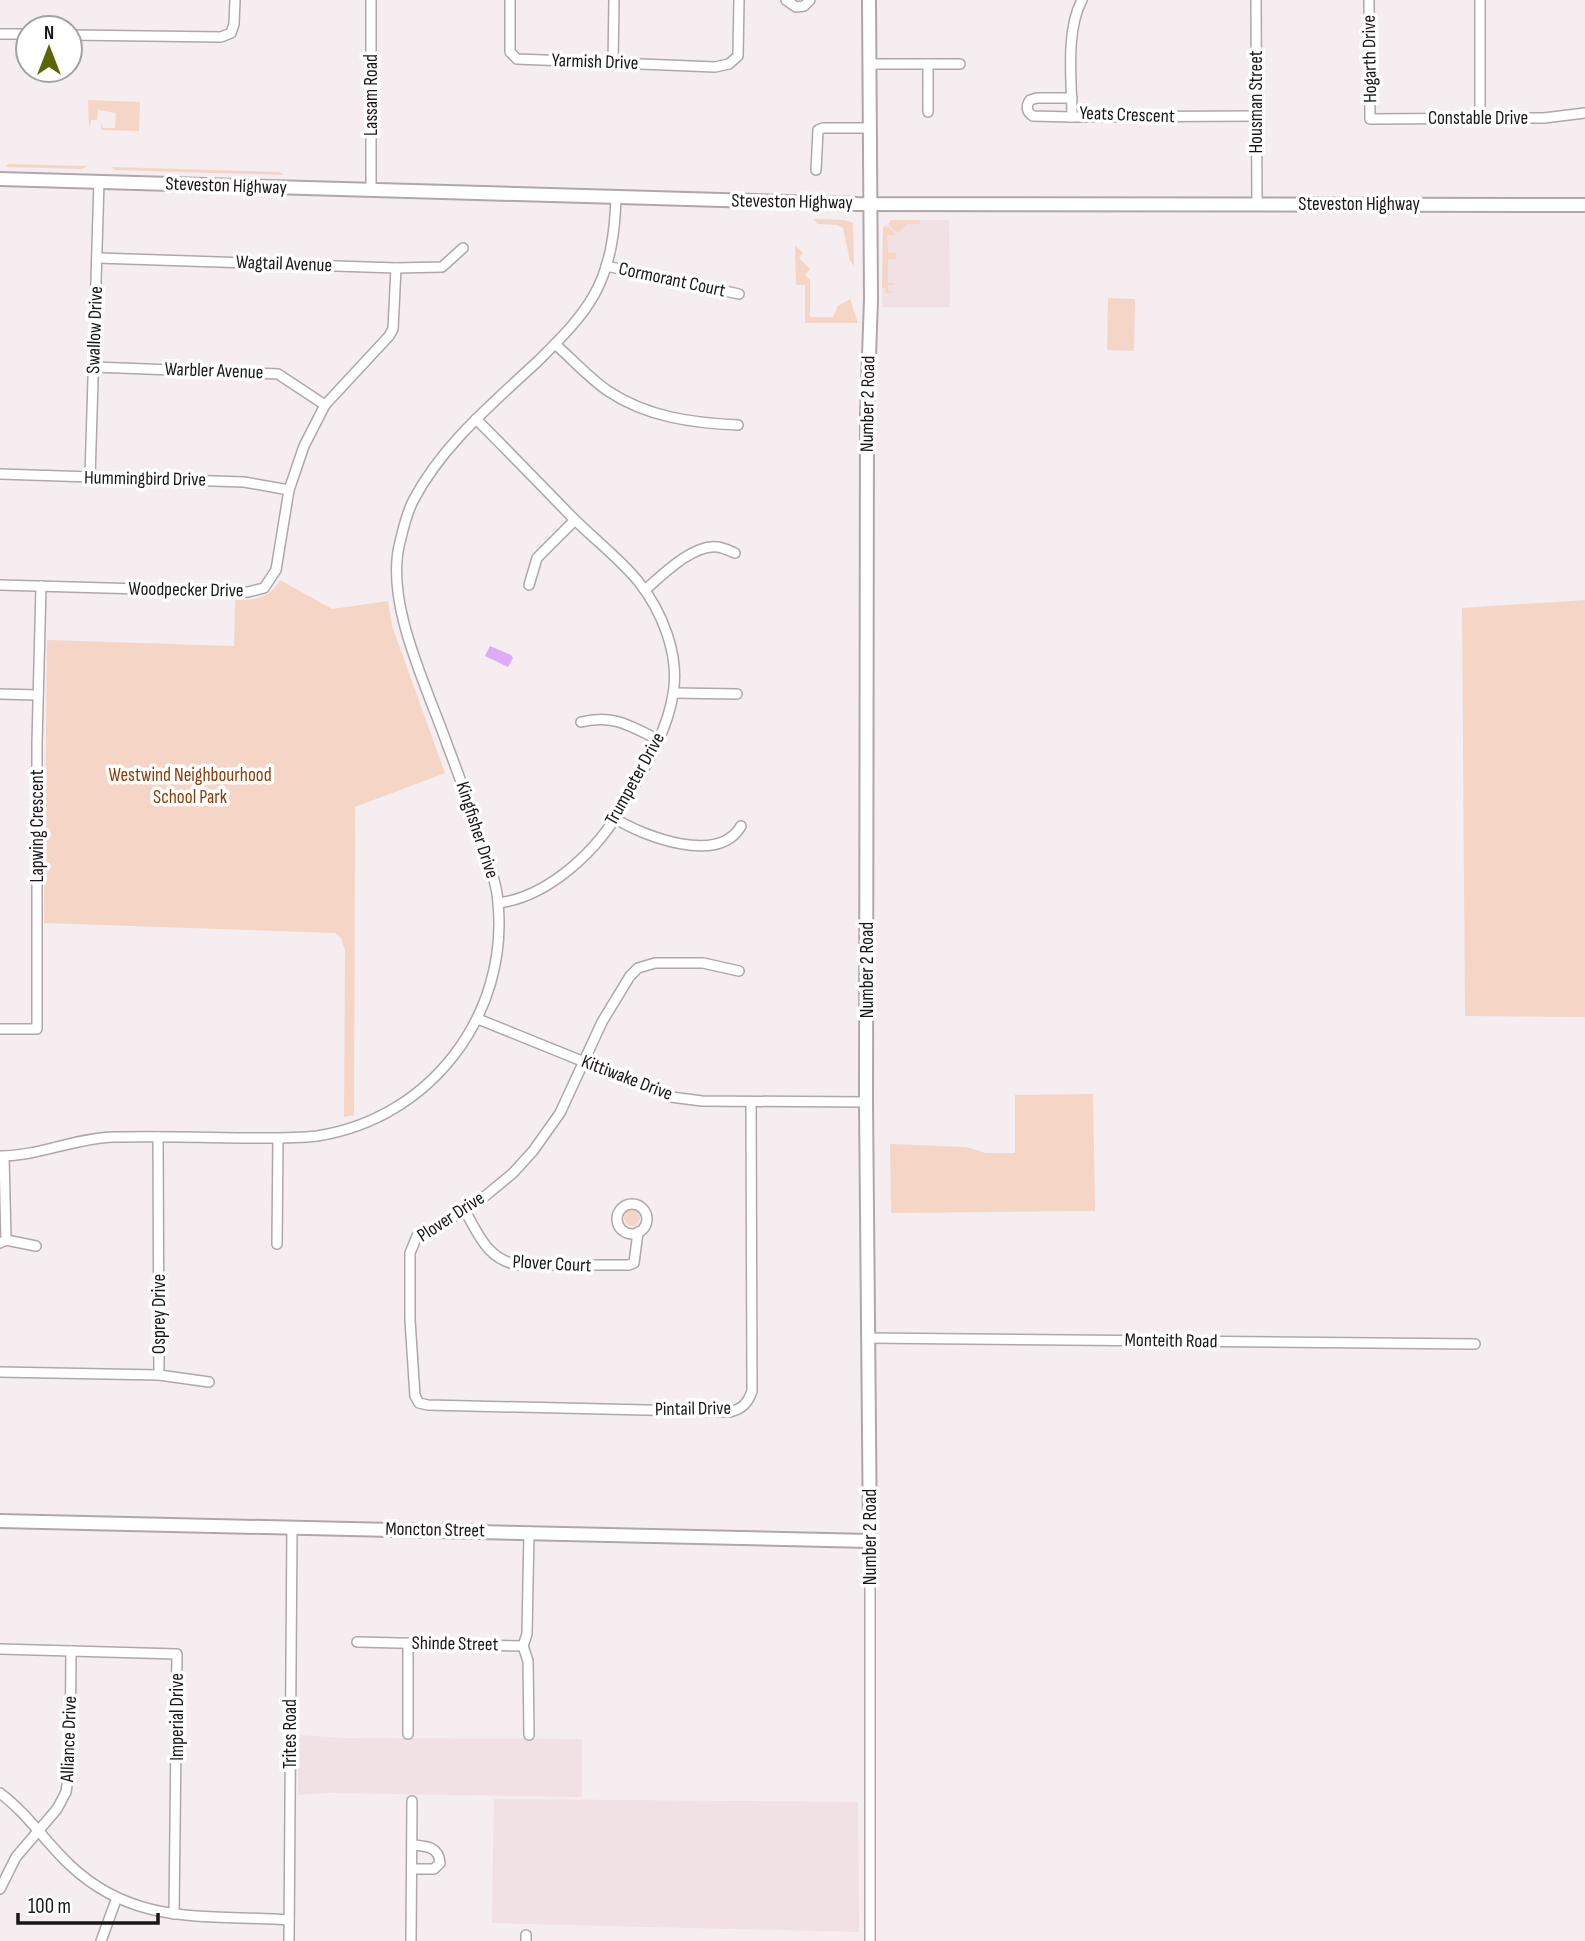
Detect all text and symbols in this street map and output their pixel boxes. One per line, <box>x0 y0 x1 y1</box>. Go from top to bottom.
north arrow <box>14 14 84 84</box>
street label: Hogarth Drive <box>1358 15 1382 103</box>
text: N <box>44 22 54 45</box>
street label: Yarmish Drive <box>551 49 639 75</box>
street label: Housman Street <box>1245 50 1268 154</box>
street label: Lassam Road <box>360 54 383 136</box>
street label: Yeats Crescent <box>1079 102 1175 128</box>
street label: Constable Drive <box>1428 107 1528 130</box>
street label: Steveston Highway <box>165 172 288 200</box>
street label: Steveston Highway <box>731 189 854 215</box>
street label: Steveston Highway <box>1298 193 1420 216</box>
street label: Wagtail Avenue <box>236 251 332 277</box>
street label: Cormorant Court <box>617 257 728 303</box>
street label: Swallow Drive <box>82 286 108 374</box>
street label: Number 2 Road <box>856 356 880 452</box>
street label: Warbler Avenue <box>164 358 264 384</box>
street label: Hummingbird Drive <box>84 466 206 492</box>
street label: Woodpecker Drive <box>128 577 244 603</box>
street label: Trumpeter Drive <box>600 729 670 829</box>
park label: Westwind Neighbourhood School Park <box>108 764 272 809</box>
street label: Lapwing Crescent <box>26 769 49 883</box>
street label: Kingfisher Drive <box>451 779 503 881</box>
street label: Number 2 Road <box>856 922 879 1018</box>
street label: Kittiwake Drive <box>578 1050 676 1106</box>
street label: Plover Drive <box>413 1187 489 1247</box>
street label: Plover Court <box>512 1250 592 1278</box>
street label: Osprey Drive <box>148 1274 171 1354</box>
street label: Monteith Road <box>1124 1329 1218 1353</box>
street label: Pintail Drive <box>655 1397 731 1421</box>
street label: Number 2 Road <box>859 1489 882 1585</box>
street label: Moncton Street <box>385 1518 485 1542</box>
street label: Shinde Street <box>412 1632 499 1656</box>
street label: Imperial Drive <box>166 1673 189 1761</box>
street label: Alliance Drive <box>56 1696 82 1783</box>
street label: Trites Road <box>279 1699 302 1769</box>
scale bar <box>18 1882 158 1926</box>
text: 100 m <box>28 1894 71 1919</box>

